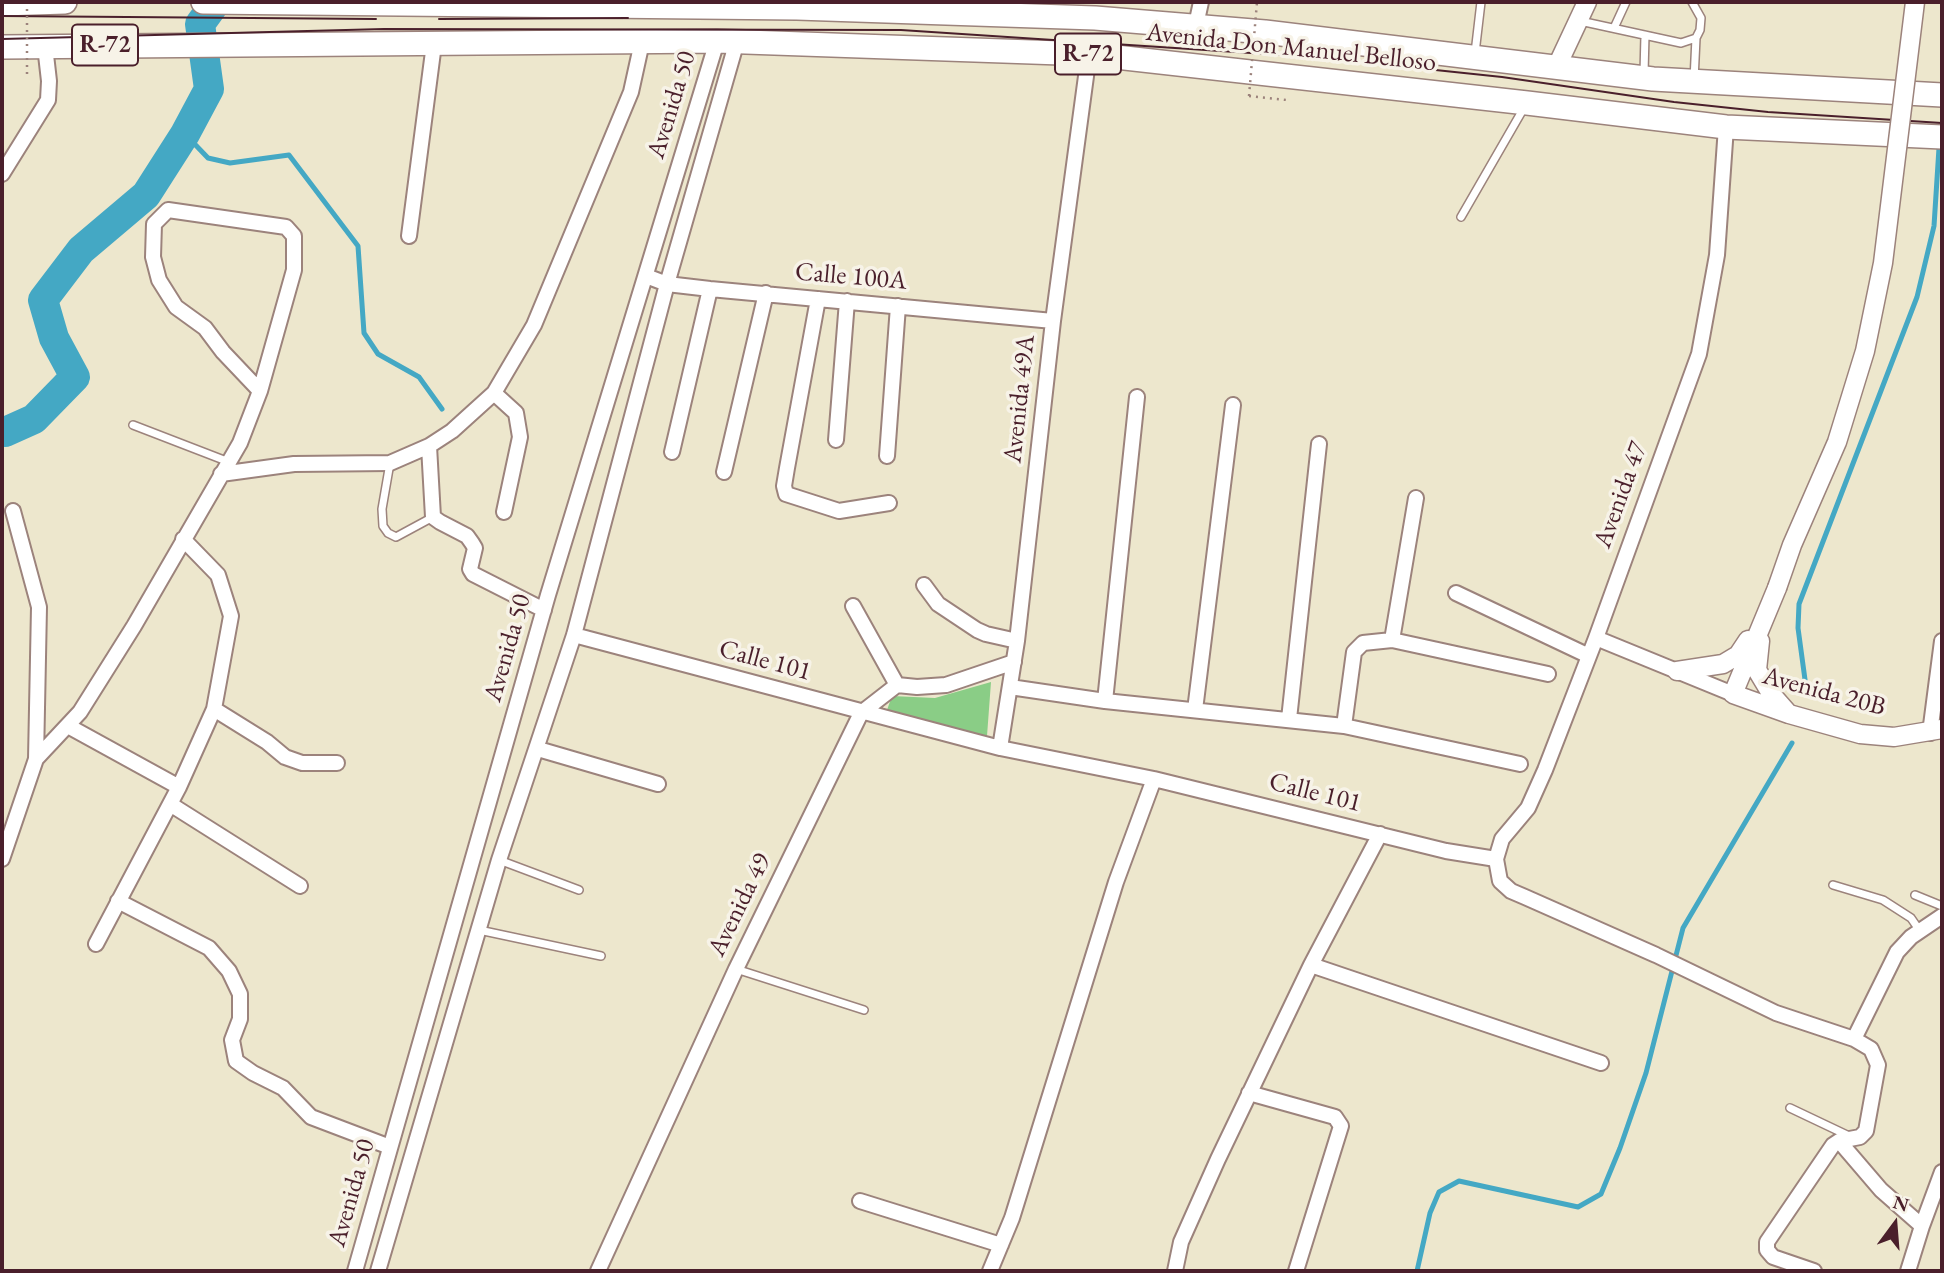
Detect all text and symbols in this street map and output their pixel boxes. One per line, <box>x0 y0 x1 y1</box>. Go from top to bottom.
street label: Avenida Don Manuel Belloso <box>1144 17 1438 79</box>
road number: R-72 <box>72 25 138 66</box>
road number: R-72 <box>1055 34 1121 74</box>
street label: Avenida 50 <box>641 47 703 163</box>
street label: Calle 100A <box>794 257 908 297</box>
street label: Avenida 49A <box>998 333 1042 465</box>
street label: Avenida 47 <box>1587 438 1655 552</box>
street label: Avenida 50 <box>478 590 538 706</box>
street label: Calle 101 <box>716 634 814 688</box>
street label: Avenida 20B <box>1759 661 1889 723</box>
street label: Calle 101 <box>1266 766 1364 820</box>
street label: Avenida 49 <box>702 848 778 962</box>
street label: Avenida 50 <box>322 1135 382 1251</box>
north arrow <box>1860 1189 1930 1259</box>
text: N <box>1890 1189 1912 1217</box>

